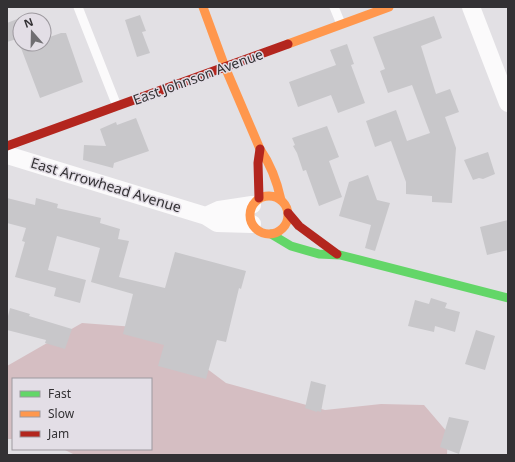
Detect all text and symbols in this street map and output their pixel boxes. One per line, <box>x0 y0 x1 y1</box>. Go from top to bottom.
north arrow <box>12 12 52 52</box>
text: N <box>22 14 35 31</box>
street label: East Johnson Avenue <box>130 44 266 109</box>
street label: East Arrowhead Avenue <box>29 153 184 216</box>
legend <box>12 378 152 450</box>
text: Fast <box>48 385 72 402</box>
text: Slow <box>48 405 75 422</box>
text: Jam <box>47 425 69 442</box>

